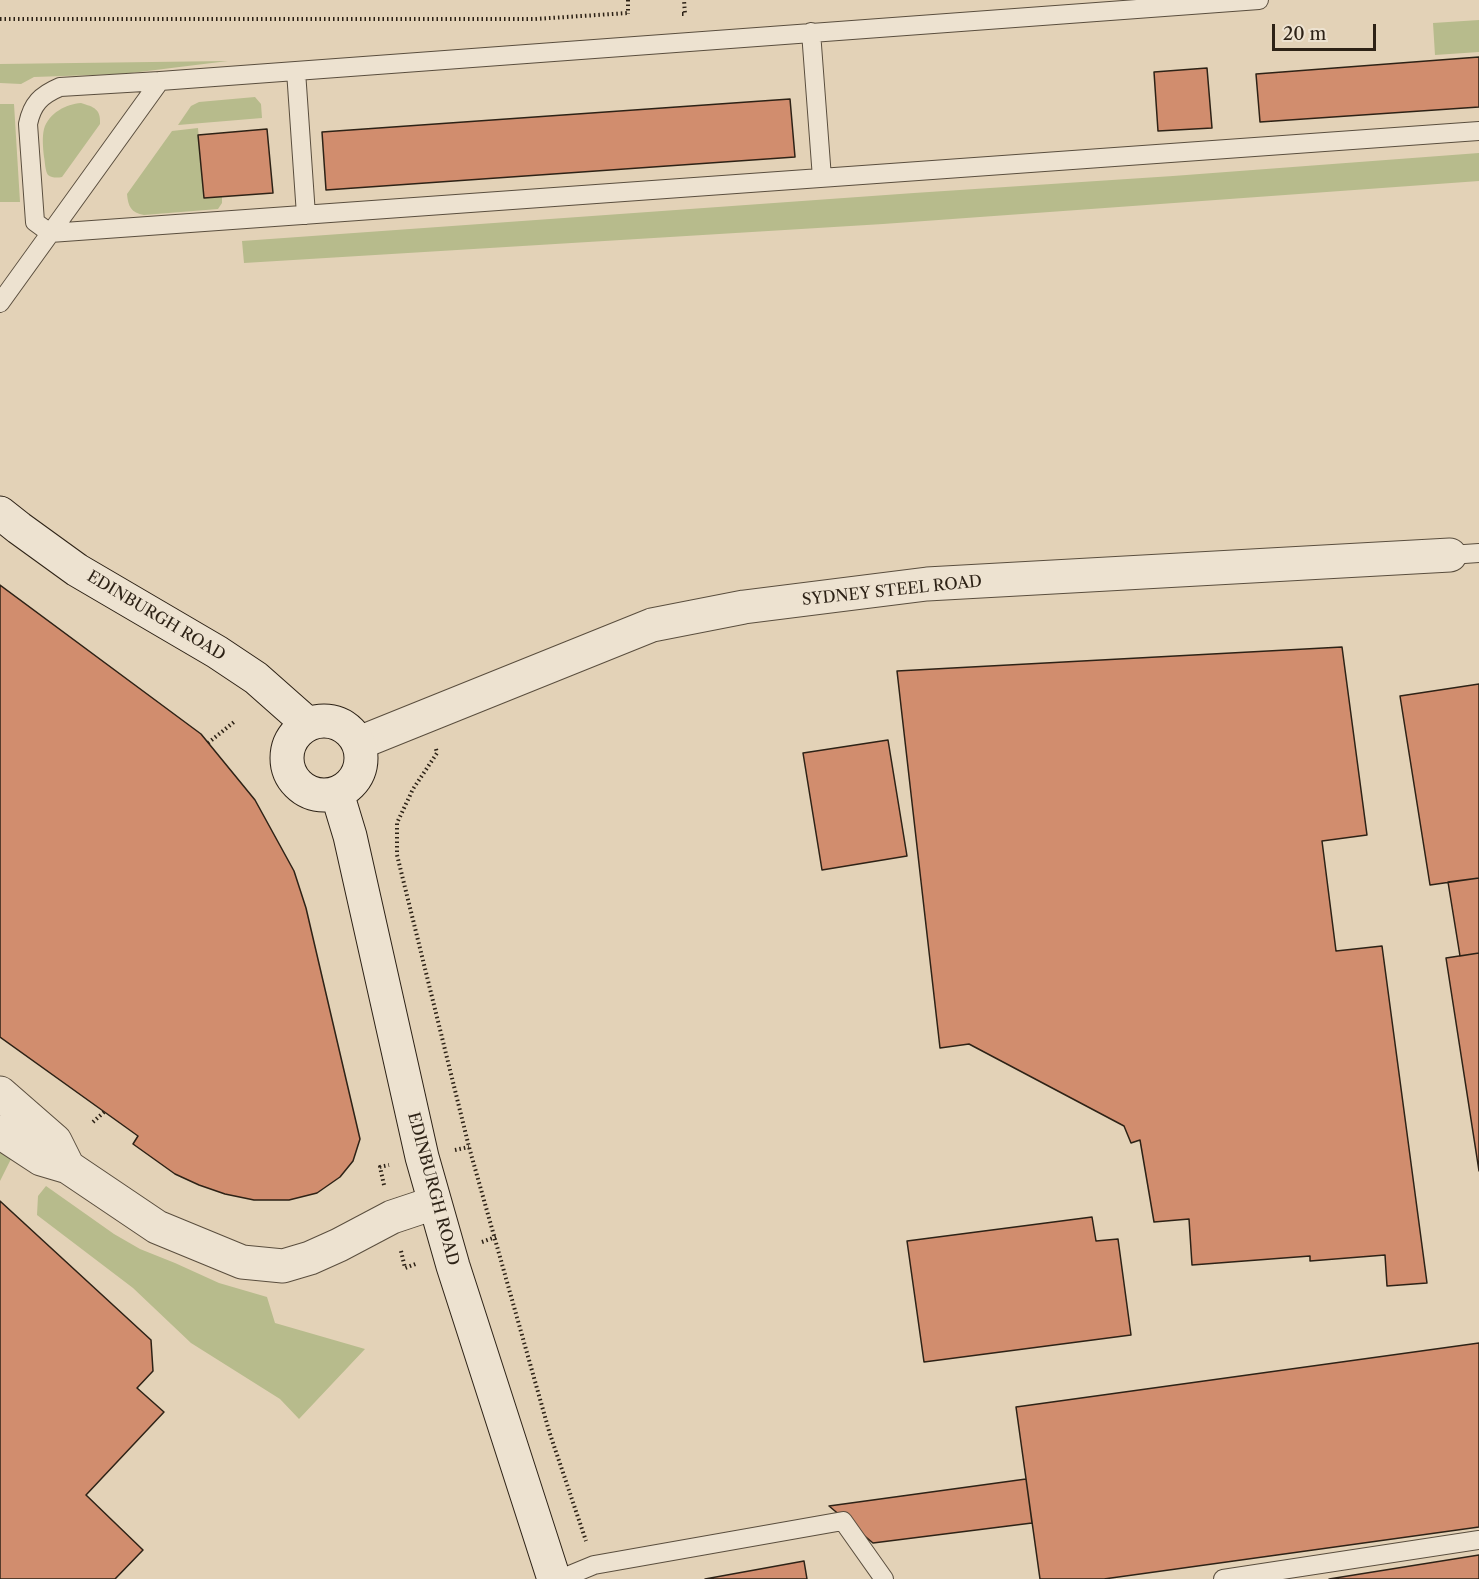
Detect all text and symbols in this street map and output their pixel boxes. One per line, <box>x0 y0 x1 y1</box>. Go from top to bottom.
scale bar <box>1275 12 1378 50</box>
text: 20 m <box>1283 23 1326 45</box>
street label: EDINBURGH ROAD <box>83 567 229 665</box>
street label: SYDNEY STEEL ROAD <box>801 572 983 610</box>
street label: EDINBURGH ROAD <box>403 1110 463 1268</box>

